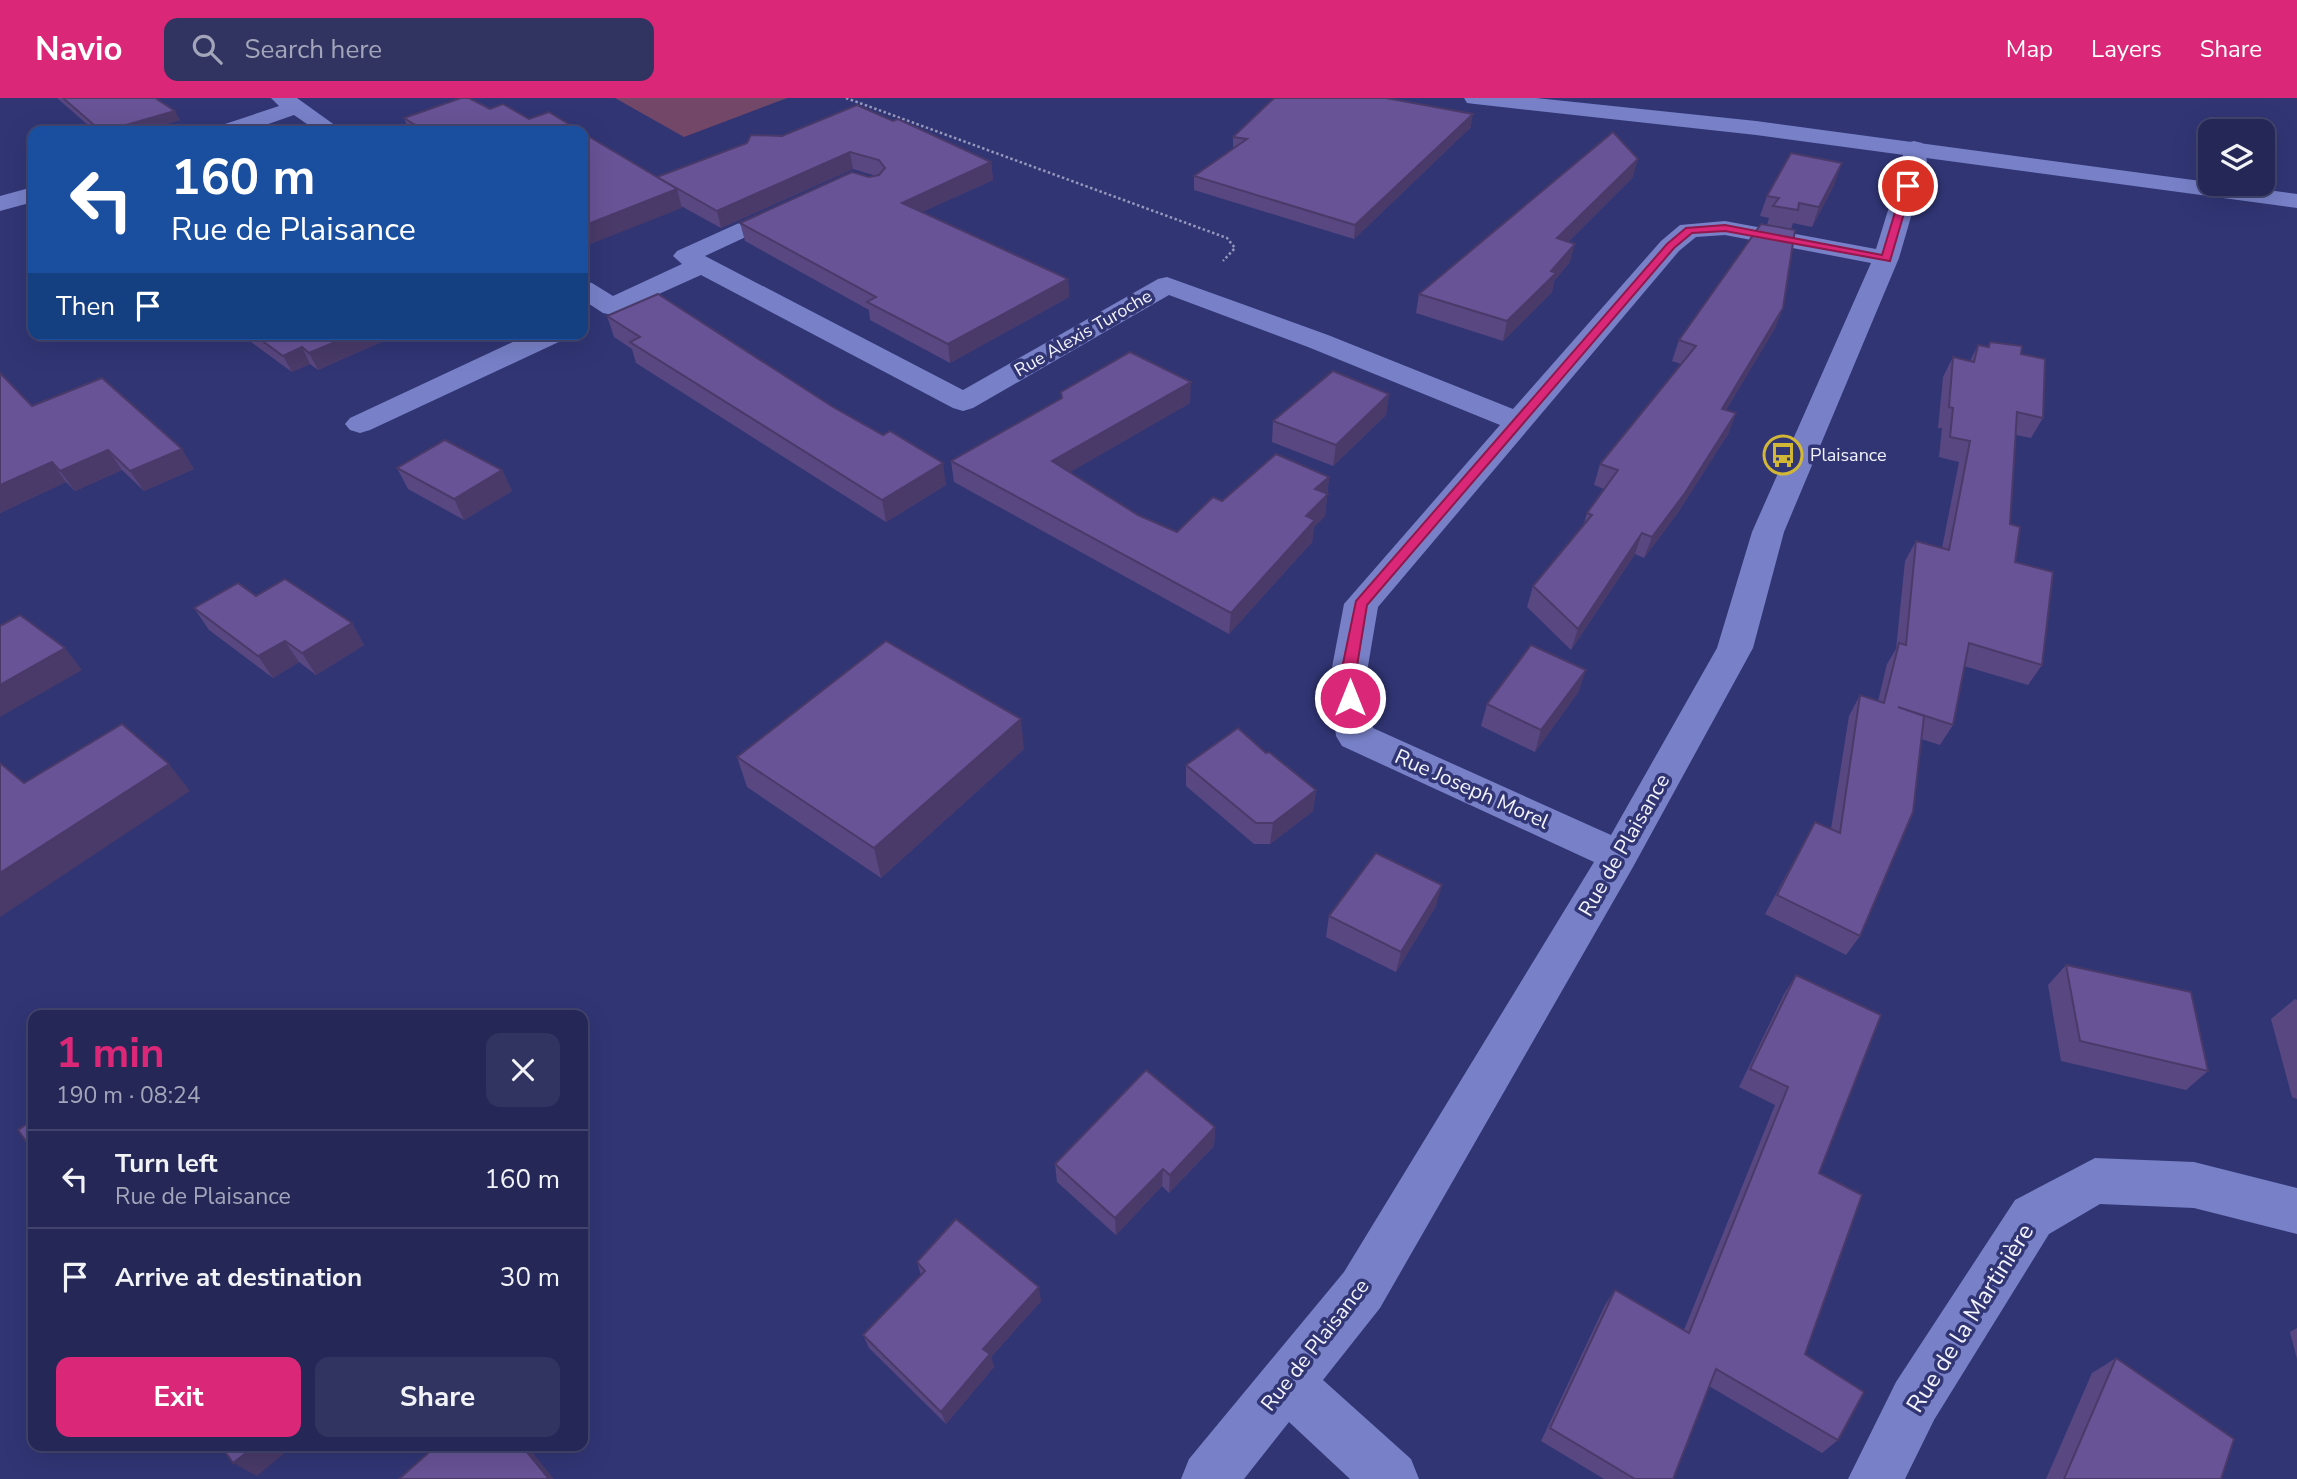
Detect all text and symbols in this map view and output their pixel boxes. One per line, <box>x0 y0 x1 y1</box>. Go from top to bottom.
search box <box>164 18 654 81</box>
text: Navio <box>35 27 122 72</box>
icon: search <box>188 30 226 68</box>
text: Search here <box>244 32 382 67</box>
text: Map <box>2006 33 2053 65</box>
text: Layers <box>2091 33 2162 65</box>
text: Share <box>2200 33 2262 65</box>
map controls <box>2198 119 2275 196</box>
button: layers <box>2198 119 2275 196</box>
text: 160 m <box>171 144 315 211</box>
icon: left <box>56 154 147 245</box>
pin <box>1878 156 1938 216</box>
icon: arrive <box>1889 167 1927 205</box>
text: Rue de Plaisance <box>171 208 416 251</box>
street label: Rue Alexis Turoche <box>1010 284 1156 382</box>
icon: arrive <box>129 287 167 325</box>
text: Then <box>56 289 115 324</box>
bus stop icon: Plaisance <box>1762 434 1804 476</box>
place label: Plaisance <box>1810 443 1887 467</box>
position arrow <box>1313 661 1387 735</box>
street label: Rue Joseph Morel <box>1390 742 1554 836</box>
street label: Rue de Plaisance <box>1572 768 1676 922</box>
text: 1 min <box>56 1025 165 1082</box>
button: close <box>486 1033 560 1107</box>
text: 190 m · 08:24 <box>56 1080 201 1111</box>
text: Turn left <box>115 1146 218 1181</box>
icon: left <box>56 1160 94 1198</box>
text: 160 m <box>484 1162 560 1197</box>
text: Rue de Plaisance <box>115 1181 291 1212</box>
street label: Rue de la Martinière <box>1899 1218 2041 1418</box>
icon: arrive <box>56 1258 94 1296</box>
text: Arrive at destination <box>115 1260 362 1295</box>
text: 30 m <box>500 1260 560 1295</box>
street label: Rue de Plaisance <box>1255 1273 1375 1417</box>
button: Exit <box>56 1357 301 1437</box>
button: Share <box>315 1357 560 1437</box>

